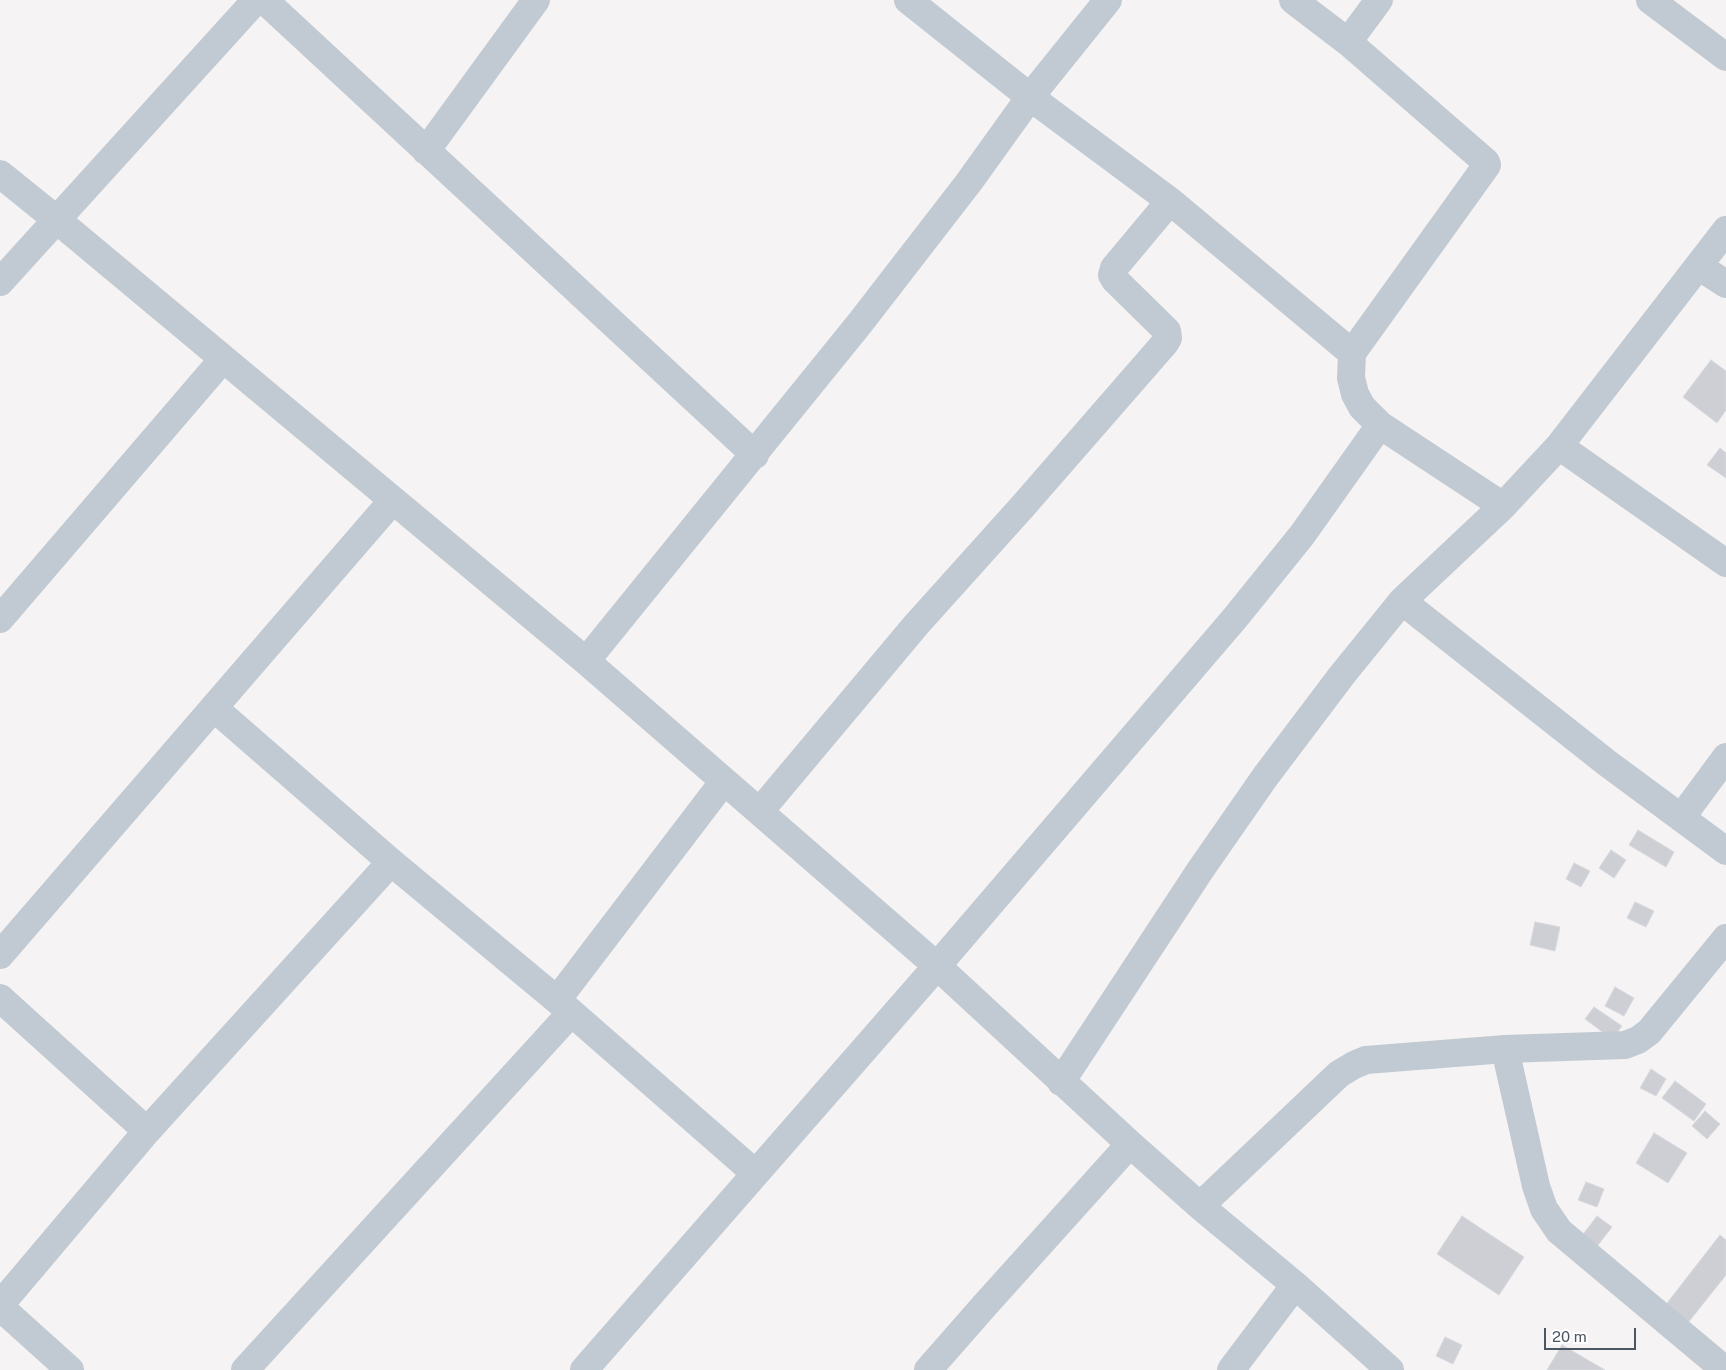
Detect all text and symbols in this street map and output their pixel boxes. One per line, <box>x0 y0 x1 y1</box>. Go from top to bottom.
scale bar <box>1546 1318 1638 1350</box>
text: 20 m <box>1552 1328 1587 1345</box>

